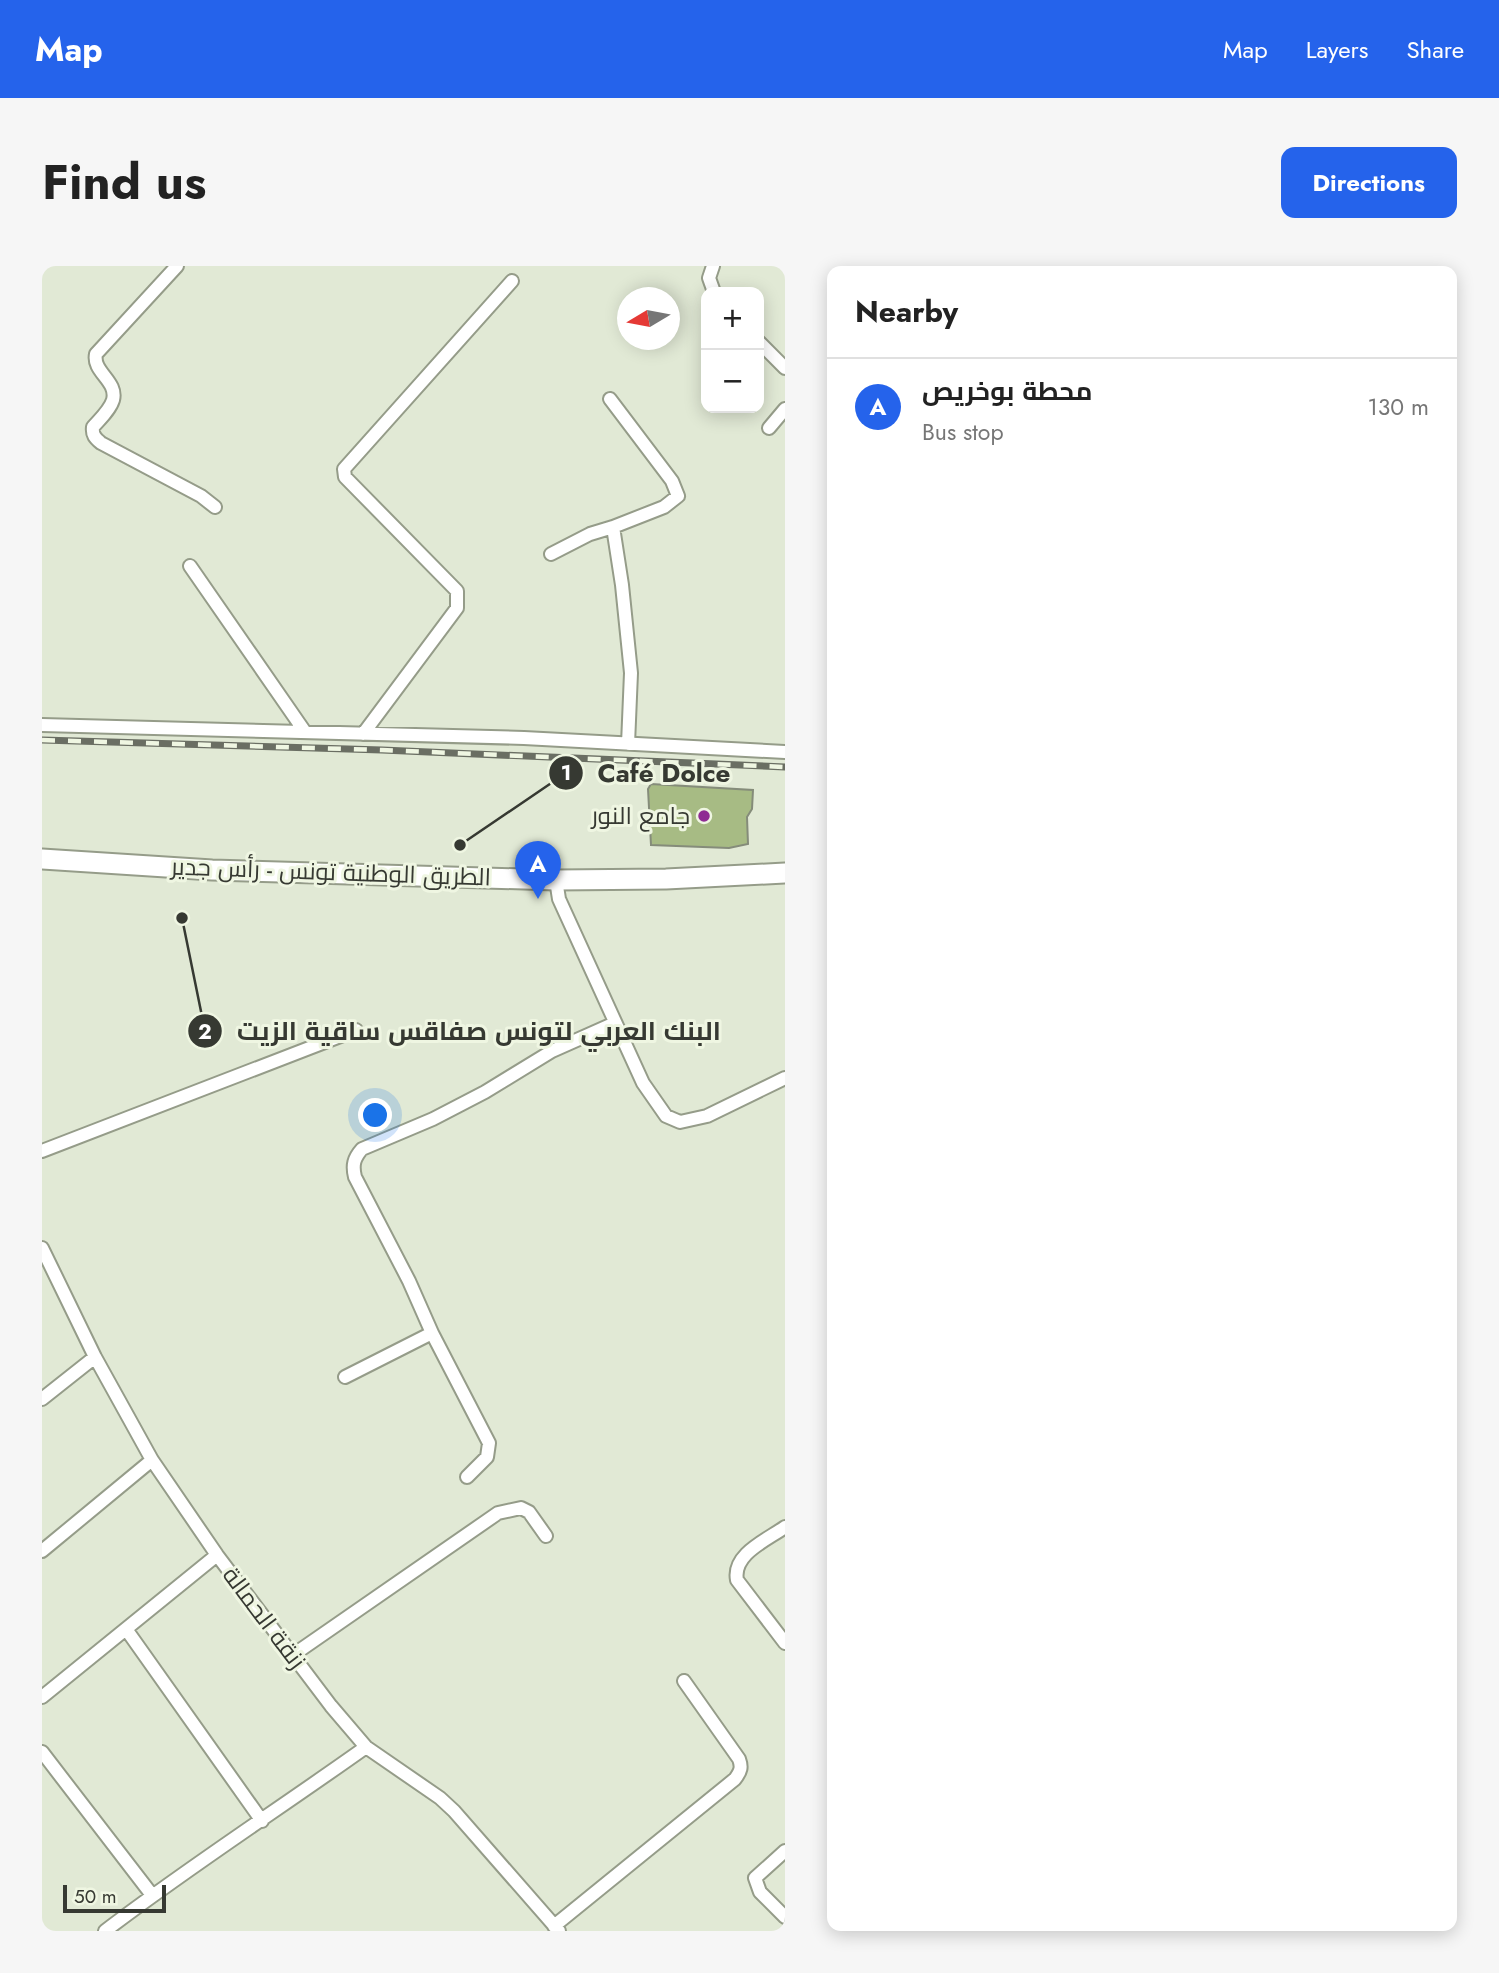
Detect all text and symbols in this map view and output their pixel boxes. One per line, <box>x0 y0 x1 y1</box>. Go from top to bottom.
text: Map <box>35 26 103 73</box>
text: Map <box>1223 32 1268 67</box>
text: Layers <box>1306 32 1368 67</box>
text: Share <box>1406 32 1464 67</box>
text: Find us <box>42 147 206 217</box>
button: Directions <box>1281 147 1457 218</box>
north arrow <box>617 287 680 350</box>
map controls <box>701 287 764 413</box>
button: + <box>701 287 764 350</box>
text: Nearby <box>855 290 958 333</box>
button: − <box>701 350 764 413</box>
text: محطة بوخريص <box>922 372 1093 410</box>
text: A <box>870 390 886 424</box>
text: 130 m <box>1367 390 1429 424</box>
text: Bus stop <box>922 415 1004 449</box>
callout: Café Dolce <box>548 749 744 796</box>
text: Café Dolce <box>597 754 731 792</box>
text: 1 <box>561 758 571 788</box>
place label: جامع النور <box>590 798 690 833</box>
marker: جامع النور <box>696 808 712 824</box>
pin: A <box>515 841 561 899</box>
street label: الطريق الوطنية تونس - رأس جدير <box>168 848 492 895</box>
callout: البنك العربي لتونس صفاقس ساقية الزيت <box>188 1008 735 1055</box>
text: البنك العربي لتونس صفاقس ساقية الزيت <box>237 1012 721 1052</box>
text: 2 <box>198 1017 212 1047</box>
your location <box>358 1098 392 1132</box>
street label: زنقة الحمالة <box>214 1559 315 1676</box>
scale bar <box>63 1882 166 1914</box>
text: 50 m <box>74 1883 117 1910</box>

